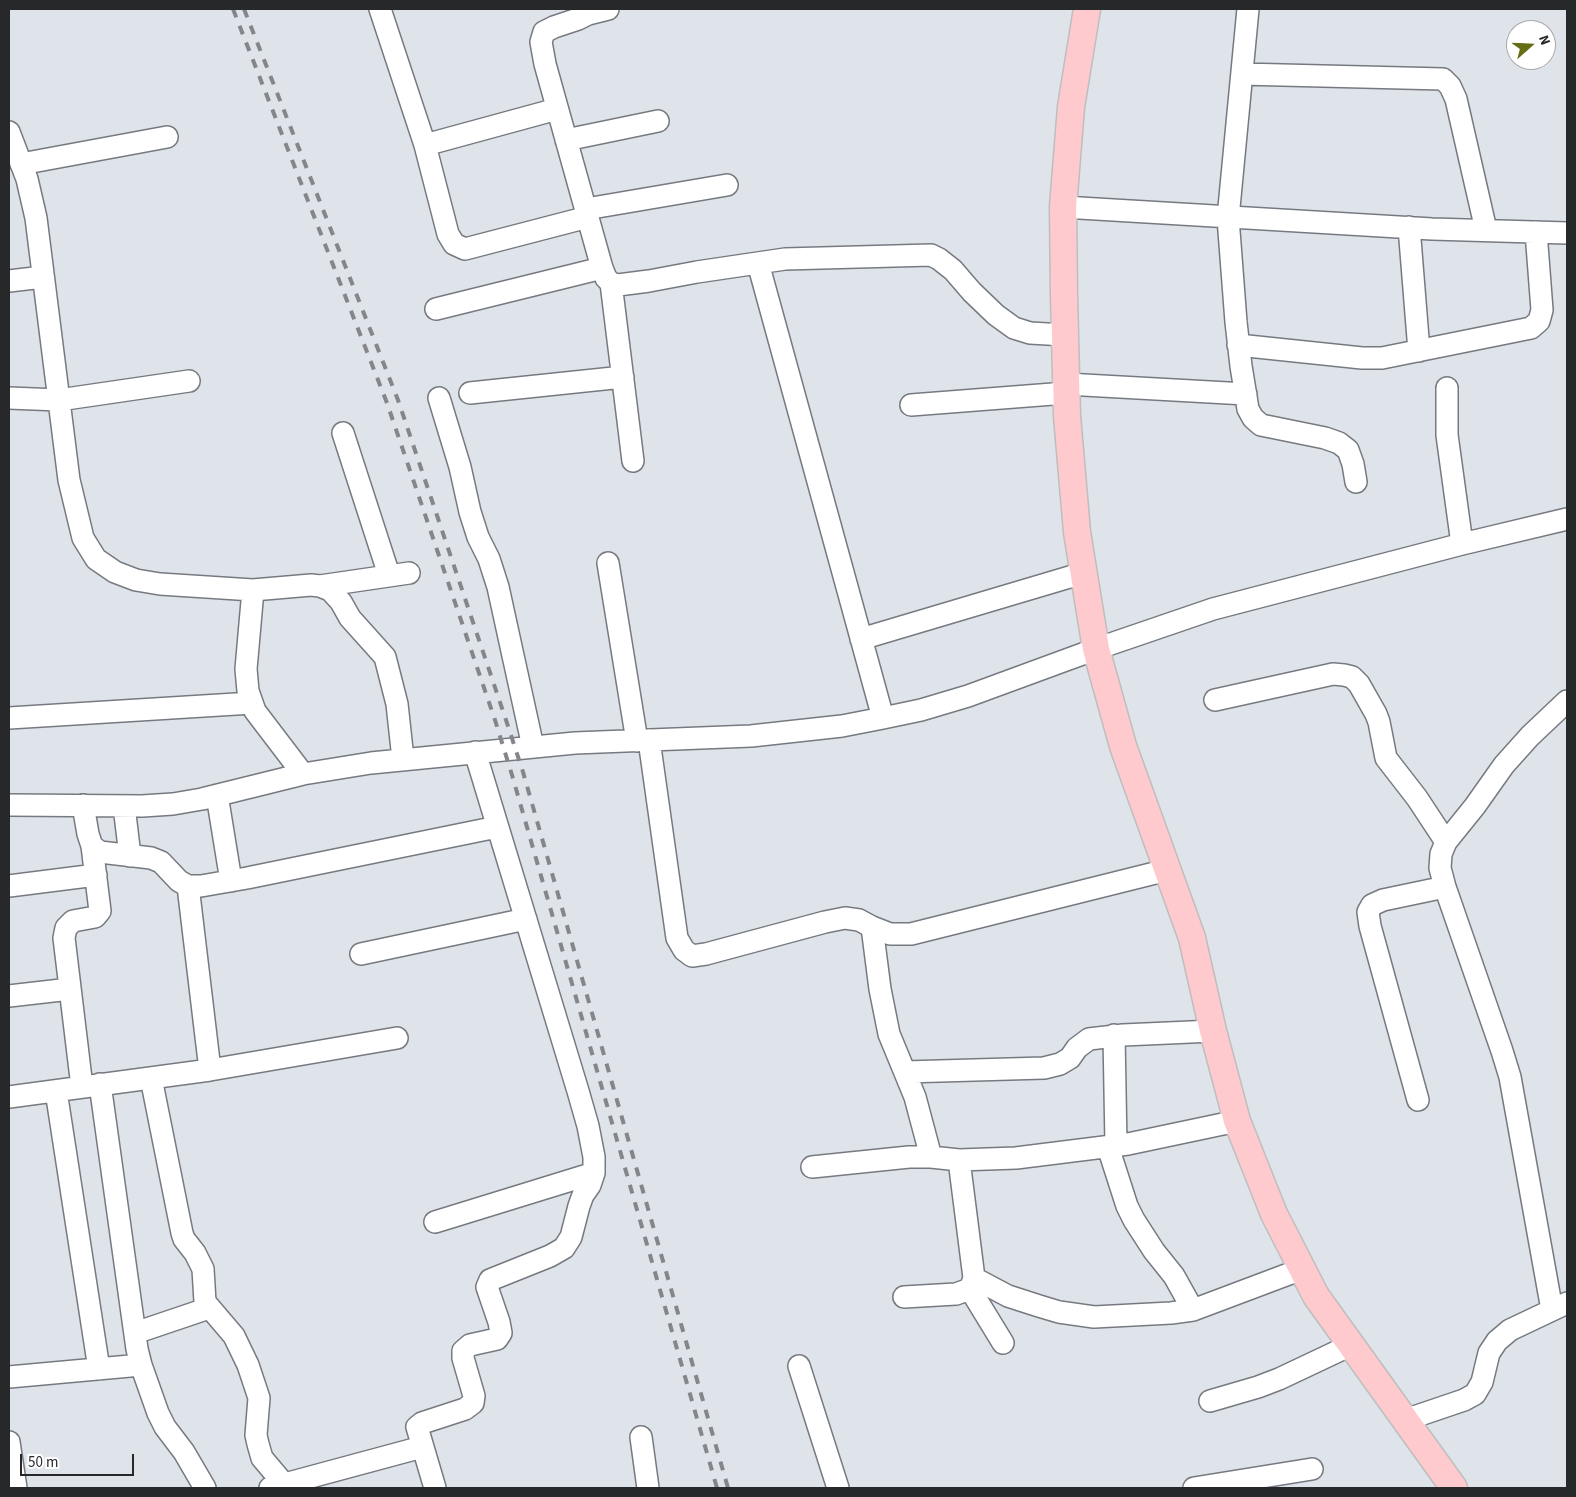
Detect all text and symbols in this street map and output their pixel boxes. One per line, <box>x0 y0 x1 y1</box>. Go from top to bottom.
north arrow <box>1506 20 1556 70</box>
text: N <box>1533 32 1555 48</box>
scale bar <box>22 1444 136 1476</box>
text: 50 m <box>28 1452 58 1473</box>

